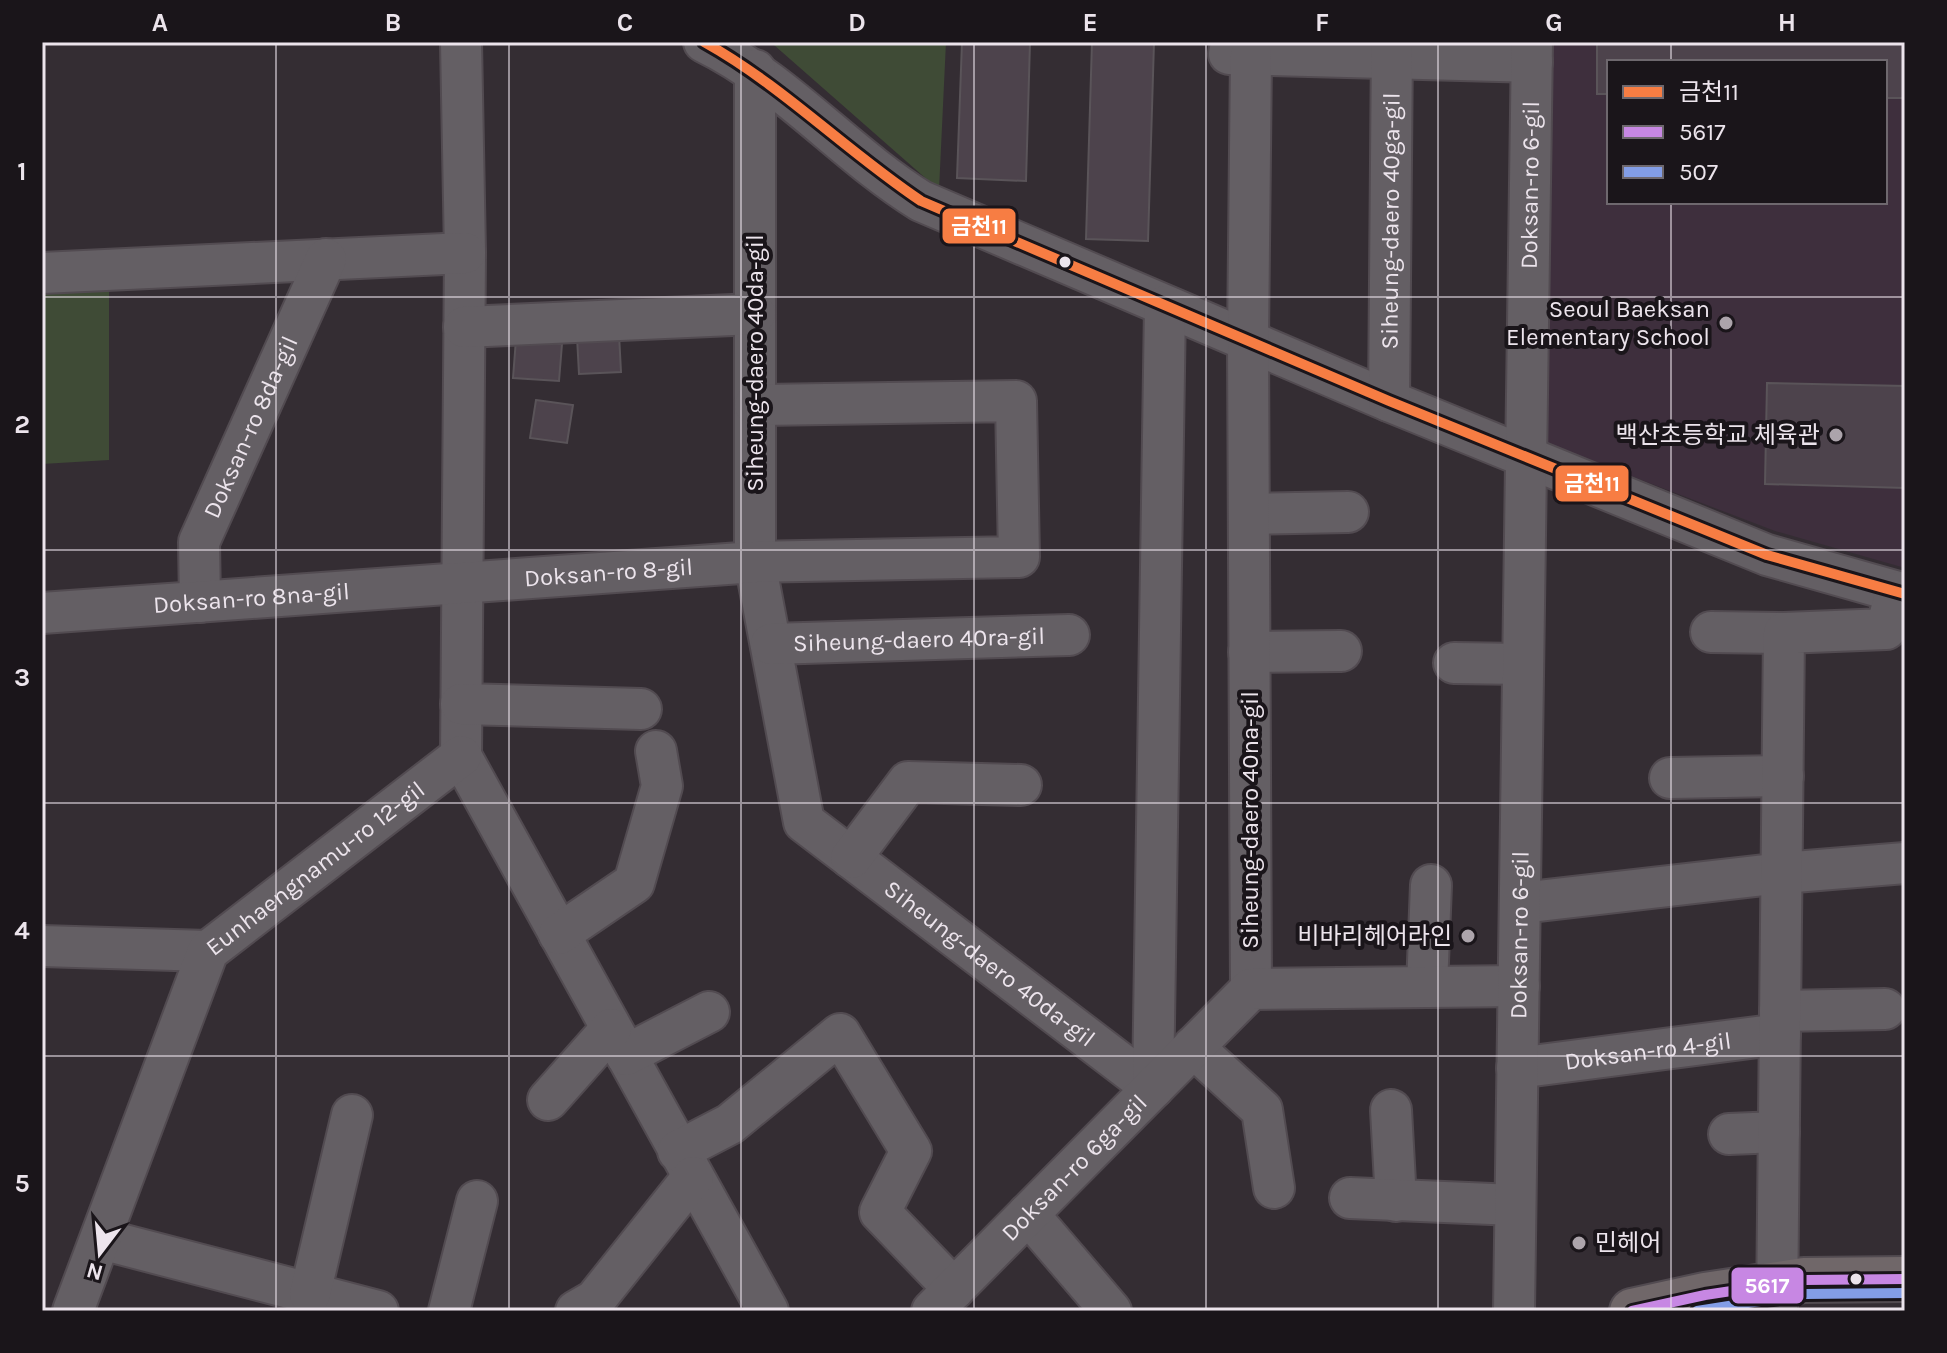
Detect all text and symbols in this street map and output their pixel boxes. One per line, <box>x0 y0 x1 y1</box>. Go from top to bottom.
text: A <box>152 7 168 38</box>
text: B <box>385 7 401 38</box>
text: C <box>617 7 633 38</box>
text: D <box>848 7 866 38</box>
text: E <box>1082 7 1098 38</box>
text: F <box>1315 7 1329 38</box>
text: G <box>1545 7 1563 38</box>
text: H <box>1778 7 1796 38</box>
legend <box>1607 60 1887 204</box>
text: 금천11 <box>1679 78 1739 106</box>
street label: Siheung-daero 40ga-gil <box>1375 92 1406 350</box>
street label: Doksan-ro 6-gil <box>1515 101 1545 269</box>
text: 5617 <box>1679 118 1726 146</box>
text: 1 <box>17 156 27 187</box>
text: 507 <box>1679 158 1718 186</box>
line badge: 금천11 <box>941 207 1017 245</box>
text: 금천11 <box>951 214 1007 240</box>
street label: Siheung-daero 40da-gil <box>741 234 769 492</box>
unlabelled marker <box>1057 254 1073 270</box>
place label: Seoul Baeksan Elementary School <box>1506 295 1710 351</box>
marker: Seoul Baeksan Elementary School <box>1717 314 1735 332</box>
street label: Doksan-ro 8da-gil <box>198 332 304 523</box>
text: 2 <box>14 409 30 440</box>
place label: 백산초등학교 체육관 <box>1616 421 1820 449</box>
marker: 백산초등학교 체육관 <box>1827 426 1845 444</box>
line badge: 금천11 <box>1554 464 1630 503</box>
text: 금천11 <box>1564 471 1620 497</box>
street label: Doksan-ro 8-gil <box>523 552 694 592</box>
street label: Doksan-ro 8na-gil <box>152 577 351 619</box>
street label: Siheung-daero 40ra-gil <box>793 622 1045 657</box>
text: 3 <box>14 662 30 693</box>
street label: Siheung-daero 40na-gil <box>1236 691 1264 949</box>
street label: Eunhaengnamu-ro 12-gil <box>200 775 430 961</box>
street label: Doksan-ro 6-gil <box>1504 851 1535 1019</box>
street label: Siheung-daero 40da-gil <box>879 874 1101 1053</box>
text: 4 <box>14 915 30 946</box>
place label: 비바리헤어라인 <box>1297 922 1452 950</box>
marker: 비바리헤어라인 <box>1459 927 1477 945</box>
street label: Doksan-ro 4-gil <box>1563 1026 1733 1076</box>
street label: Doksan-ro 6ga-gil <box>996 1088 1153 1247</box>
text: 5 <box>14 1168 30 1199</box>
north arrow <box>60 1213 140 1293</box>
place label: 민헤어 <box>1595 1229 1661 1257</box>
marker: 민헤어 <box>1570 1234 1588 1252</box>
text: N <box>84 1257 106 1286</box>
line badge: 5617 <box>1730 1266 1805 1305</box>
unlabelled marker <box>1848 1271 1864 1287</box>
text: 5617 <box>1745 1273 1790 1299</box>

